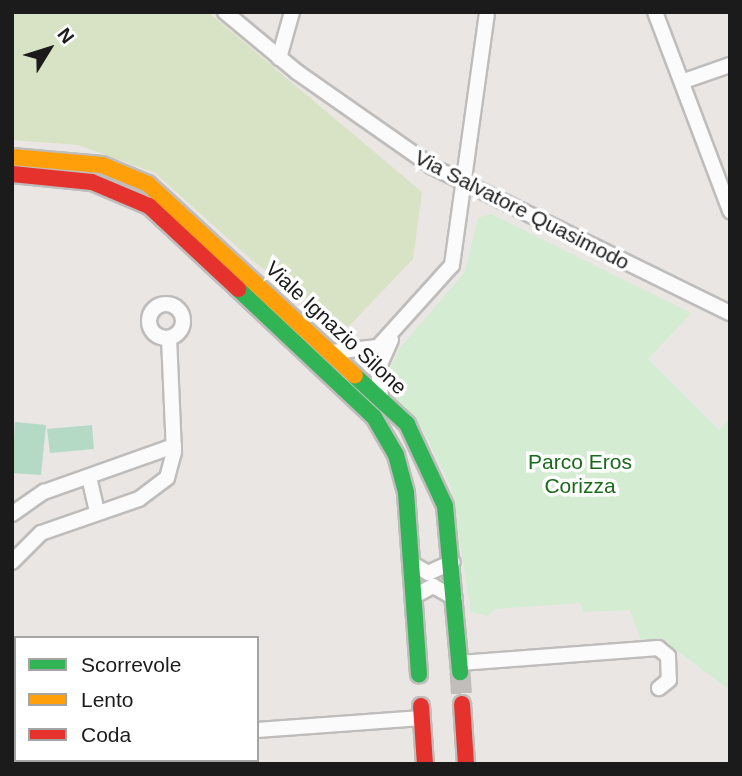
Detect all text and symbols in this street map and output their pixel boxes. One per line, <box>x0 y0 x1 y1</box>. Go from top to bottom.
north arrow <box>14 14 84 84</box>
text: N <box>53 24 78 48</box>
street label: Via Salvatore Quasimodo <box>410 145 634 275</box>
street label: Viale Ignazio Silone <box>260 256 412 400</box>
park label: Parco Eros Corizza <box>528 449 632 499</box>
legend <box>14 636 259 762</box>
text: Scorrevole <box>81 653 181 676</box>
text: Lento <box>81 688 134 711</box>
text: Coda <box>81 723 131 746</box>

